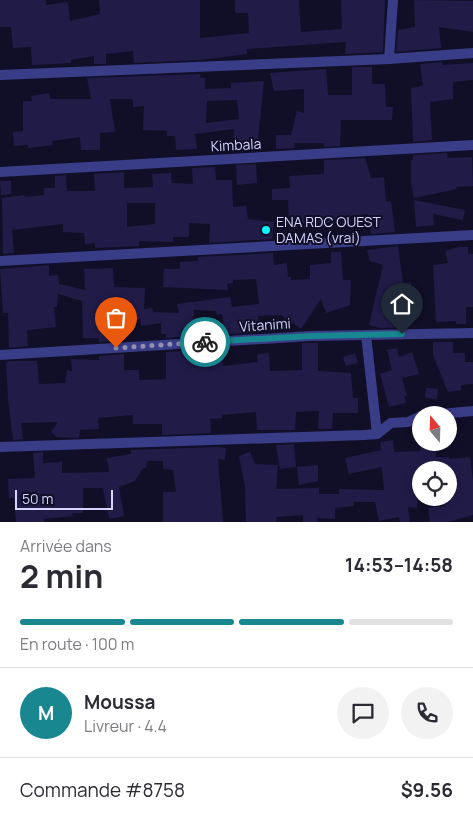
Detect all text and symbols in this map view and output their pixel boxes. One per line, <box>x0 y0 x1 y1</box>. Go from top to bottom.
street label: Kimbala <box>210 134 262 155</box>
place label: ENA RDC OUEST DAMAS (vrai) <box>276 212 381 247</box>
marker: ENA RDC OUEST DAMAS (vrai) <box>260 224 272 236</box>
pin <box>381 283 423 334</box>
icon: home <box>388 290 416 318</box>
pin <box>95 297 137 348</box>
icon: bag <box>102 304 130 332</box>
street label: Vitanimi <box>239 313 291 336</box>
courier <box>180 317 230 367</box>
icon: bike <box>191 328 219 356</box>
north arrow <box>412 406 458 451</box>
map controls <box>412 406 457 506</box>
button: locate <box>412 461 457 506</box>
scale bar <box>15 487 112 510</box>
text: 50 m <box>22 489 53 508</box>
text: Arrivée dans <box>20 535 112 557</box>
text: 14:53–14:58 <box>345 552 453 578</box>
text: 2 min <box>20 554 103 598</box>
text: En route · 100 m <box>20 633 134 655</box>
button: chat <box>337 687 389 739</box>
button: phone <box>401 687 453 739</box>
text: Moussa <box>84 689 155 715</box>
text: M <box>38 700 54 726</box>
text: Livreur · 4.4 <box>84 715 167 737</box>
text: Commande #8758 <box>20 777 185 803</box>
text: $9.56 <box>401 777 453 803</box>

